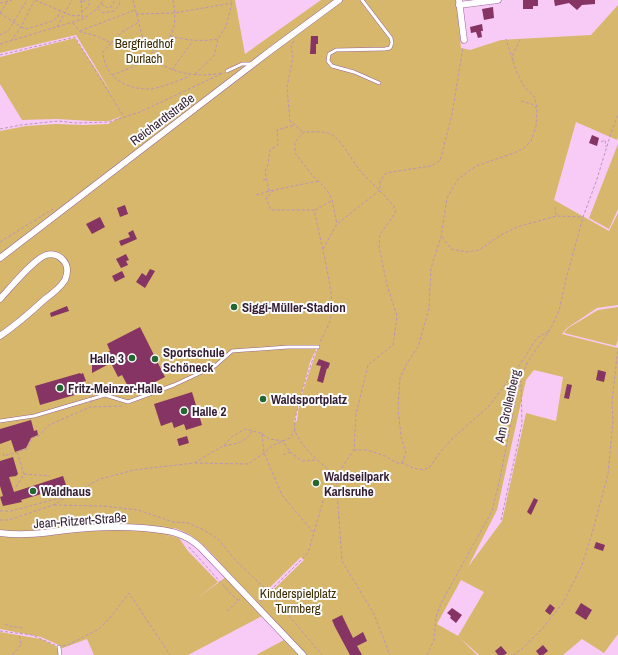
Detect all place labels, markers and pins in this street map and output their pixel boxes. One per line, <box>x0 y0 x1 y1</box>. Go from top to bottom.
place label: Siggi-Müller-Stadion <box>242 299 346 316</box>
marker: Siggi-Müller-Stadion <box>229 302 239 312</box>
place label: Sportschule Schöneck <box>163 344 225 376</box>
place label: Halle 3 <box>90 350 124 367</box>
marker: Halle 3 <box>127 353 137 363</box>
marker: Sportschule Schöneck <box>150 354 160 364</box>
place label: Fritz-Meinzer-Halle <box>68 380 163 397</box>
marker: Fritz-Meinzer-Halle <box>55 383 65 393</box>
place label: Waldsportplatz <box>271 391 348 408</box>
marker: Waldsportplatz <box>258 394 268 404</box>
place label: Halle 2 <box>192 403 226 420</box>
marker: Halle 2 <box>179 406 189 416</box>
place label: Waldseilpark Karlsruhe <box>324 468 389 500</box>
marker: Waldseilpark Karlsruhe <box>311 478 321 488</box>
place label: Waldhaus <box>41 483 91 500</box>
marker: Waldhaus <box>28 486 38 496</box>

